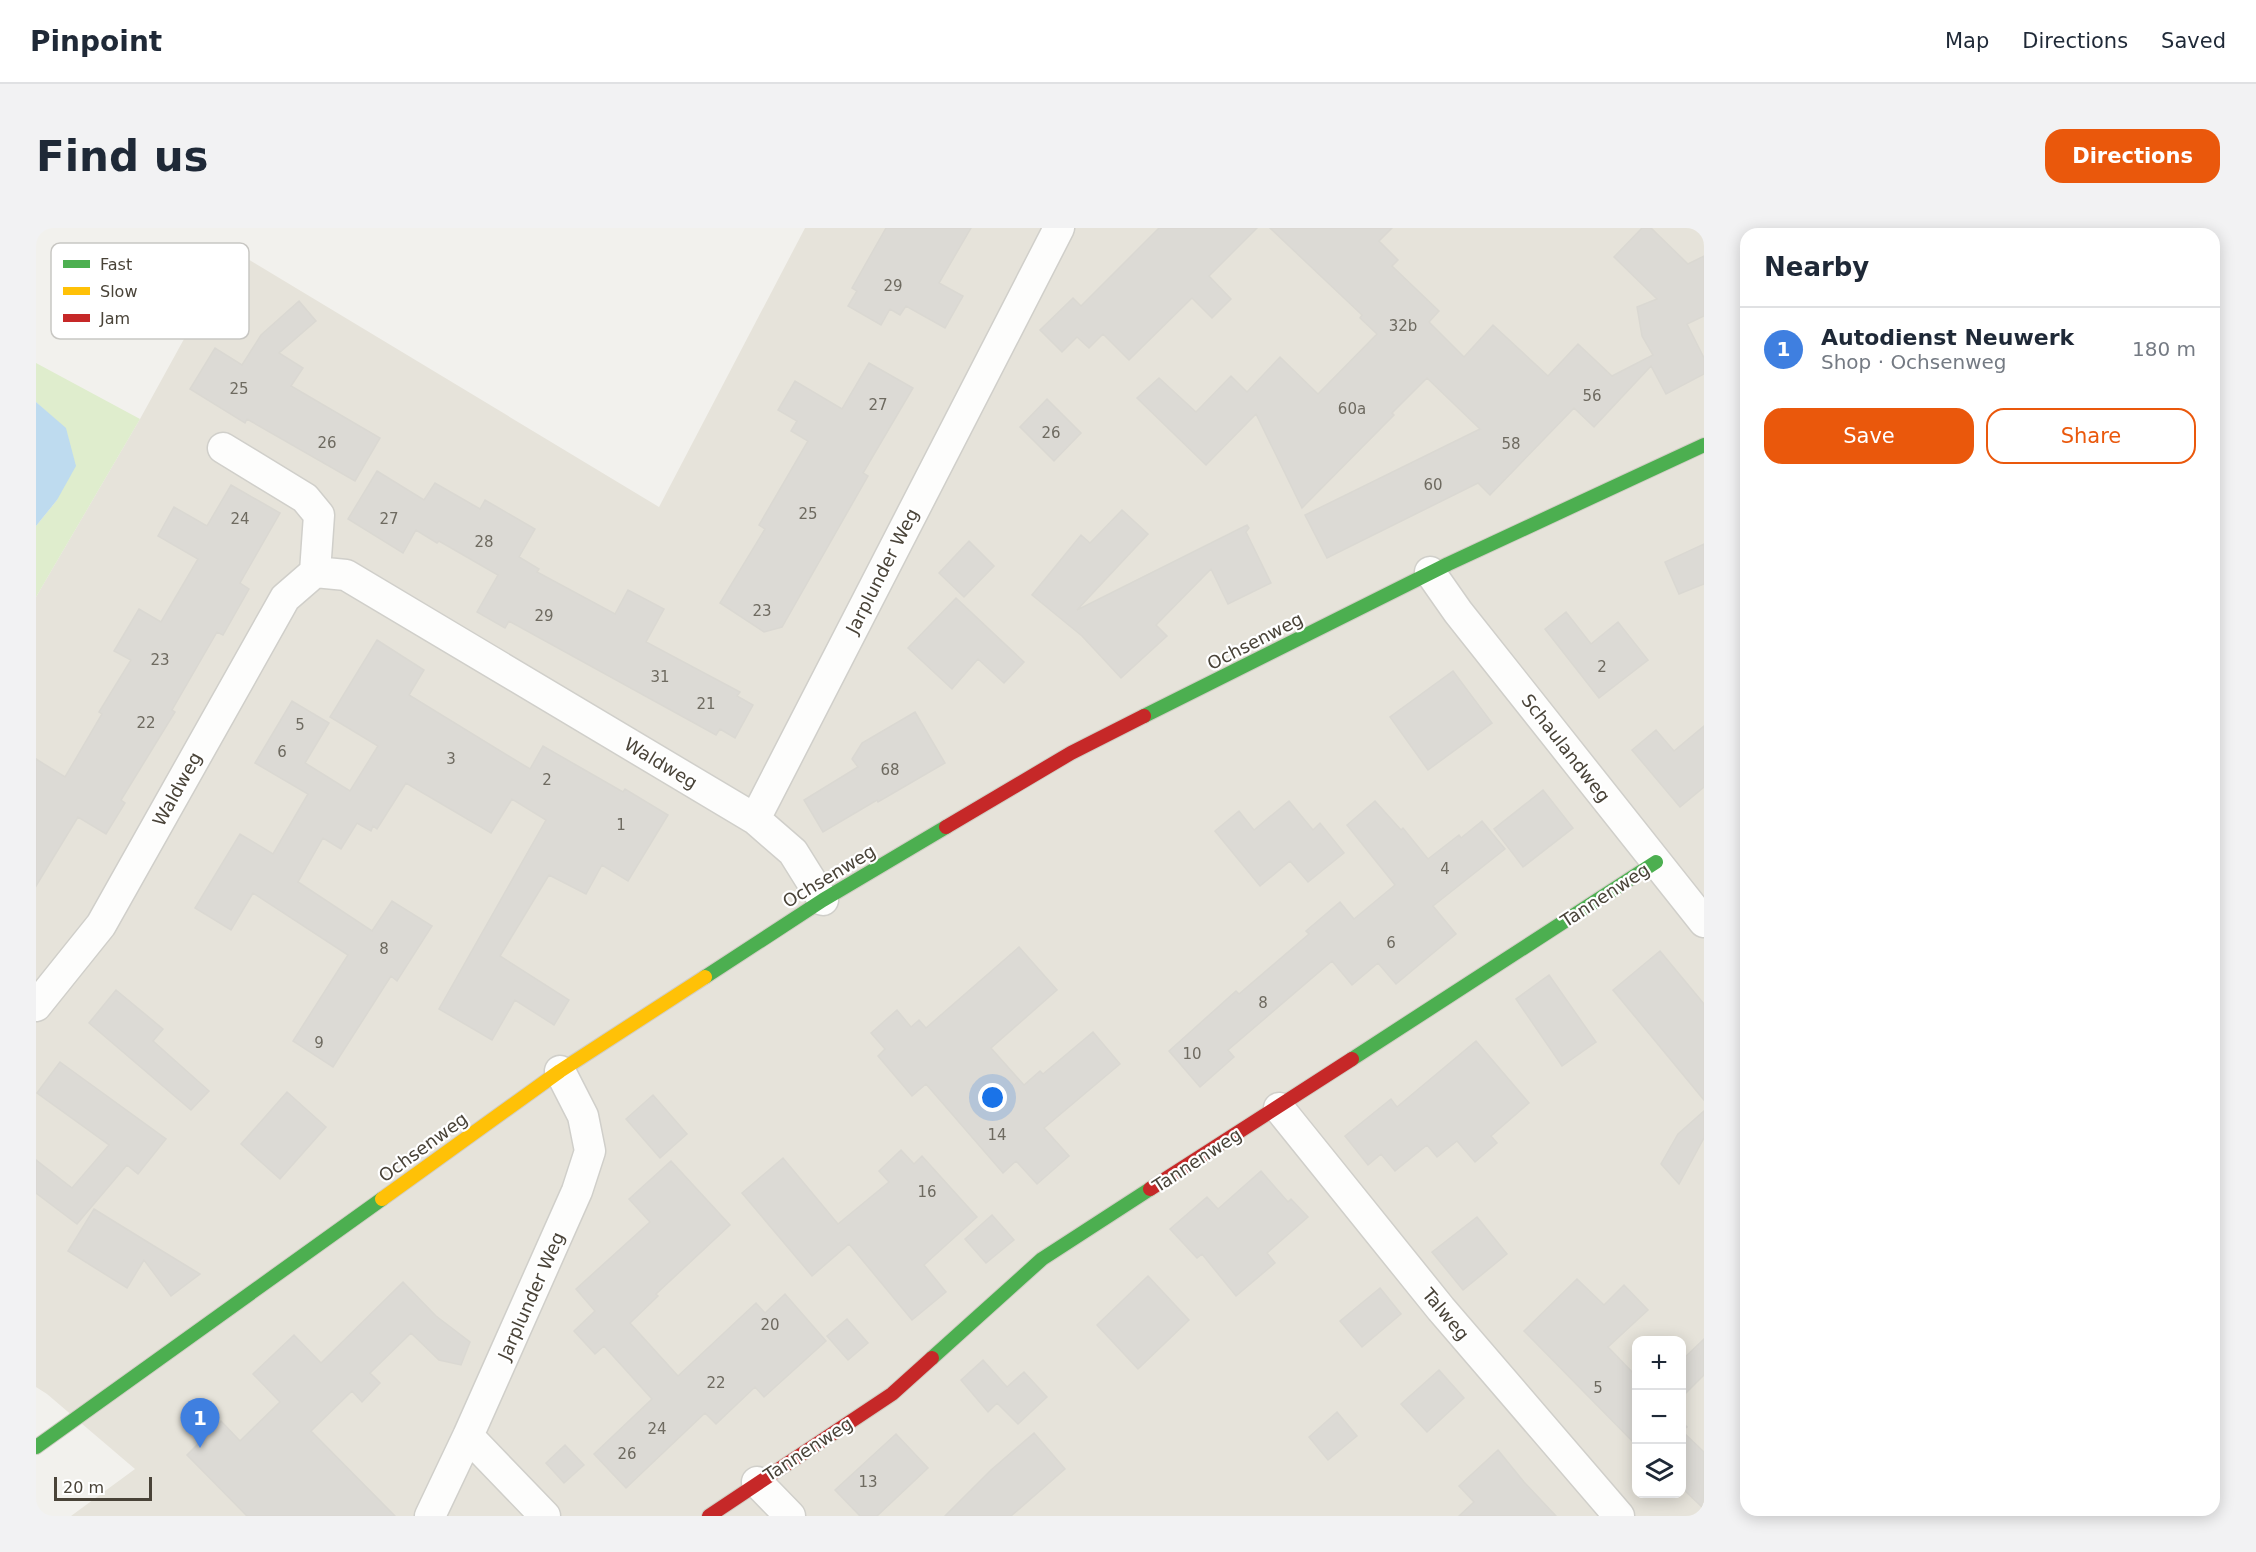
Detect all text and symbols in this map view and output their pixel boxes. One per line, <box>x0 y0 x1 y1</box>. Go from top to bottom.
text: Pinpoint <box>30 25 162 58</box>
text: Map <box>1945 29 1989 53</box>
text: Directions <box>2022 29 2128 53</box>
text: Saved <box>2161 29 2226 53</box>
button: Directions <box>2045 129 2220 183</box>
text: Find us <box>36 132 209 181</box>
legend <box>51 243 249 339</box>
text: Nearby <box>1764 252 1869 282</box>
text: Fast <box>100 255 132 274</box>
house number: 29 <box>883 277 903 295</box>
text: Slow <box>100 282 137 301</box>
text: Jam <box>99 309 130 328</box>
house number: 32b <box>1389 317 1417 335</box>
text: Autodienst Neuwerk <box>1821 325 2074 350</box>
text: 1 <box>1777 337 1790 361</box>
text: 180 m <box>2132 337 2196 361</box>
text: Shop · Ochsenweg <box>1821 350 2007 374</box>
house number: 25 <box>229 380 249 398</box>
house number: 56 <box>1582 387 1602 405</box>
house number: 27 <box>868 396 888 414</box>
house number: 60a <box>1338 400 1366 418</box>
button: Save <box>1764 408 1974 464</box>
button: Share <box>1986 408 2196 464</box>
house number: 26 <box>1041 424 1061 442</box>
house number: 26 <box>317 434 337 452</box>
house number: 58 <box>1501 435 1521 453</box>
house number: 60 <box>1423 476 1443 494</box>
house number: 25 <box>798 505 818 523</box>
street label: Jarplunder Weg <box>841 505 923 638</box>
house number: 24 <box>230 510 250 528</box>
house number: 27 <box>379 510 399 528</box>
house number: 28 <box>474 533 494 551</box>
house number: 23 <box>752 602 772 620</box>
house number: 29 <box>534 607 554 625</box>
street label: Ochsenweg <box>1204 608 1306 674</box>
house number: 23 <box>150 651 170 669</box>
house number: 2 <box>1597 658 1607 676</box>
house number: 31 <box>650 668 670 686</box>
street label: Schaulandweg <box>1517 690 1615 806</box>
house number: 21 <box>696 695 716 713</box>
house number: 22 <box>136 714 156 732</box>
house number: 5 <box>295 716 305 734</box>
street label: Waldweg <box>621 733 701 793</box>
house number: 6 <box>277 743 287 761</box>
street label: Waldweg <box>148 748 206 830</box>
house number: 3 <box>446 750 456 768</box>
house number: 68 <box>880 761 900 779</box>
house number: 2 <box>542 771 552 789</box>
house number: 1 <box>616 816 626 834</box>
street label: Ochsenweg <box>779 840 879 912</box>
street label: Tannenweg <box>1556 859 1653 932</box>
house number: 4 <box>1440 860 1450 878</box>
house number: 6 <box>1386 934 1396 952</box>
house number: 8 <box>379 940 389 958</box>
house number: 8 <box>1258 994 1268 1012</box>
house number: 9 <box>314 1034 324 1052</box>
house number: 10 <box>1182 1045 1202 1063</box>
your location <box>978 1083 1007 1112</box>
street label: Ochsenweg <box>375 1108 471 1186</box>
street label: Tannenweg <box>1148 1124 1245 1197</box>
house number: 14 <box>987 1126 1007 1144</box>
house number: 16 <box>917 1183 937 1201</box>
street label: Jarplunder Weg <box>493 1229 569 1364</box>
street label: Talweg <box>1418 1283 1474 1344</box>
house number: 20 <box>760 1316 780 1334</box>
map controls <box>1632 1336 1686 1498</box>
button: + <box>1632 1336 1686 1390</box>
house number: 22 <box>706 1374 726 1392</box>
house number: 5 <box>1593 1379 1603 1397</box>
button: − <box>1632 1390 1686 1444</box>
pin: 1 <box>180 1398 220 1448</box>
street label: Tannenweg <box>759 1413 856 1486</box>
house number: 24 <box>647 1420 667 1438</box>
button: layers <box>1632 1444 1686 1498</box>
house number: 26 <box>617 1445 637 1463</box>
house number: 13 <box>858 1473 878 1491</box>
scale bar <box>54 1474 152 1502</box>
text: 20 m <box>63 1478 104 1497</box>

